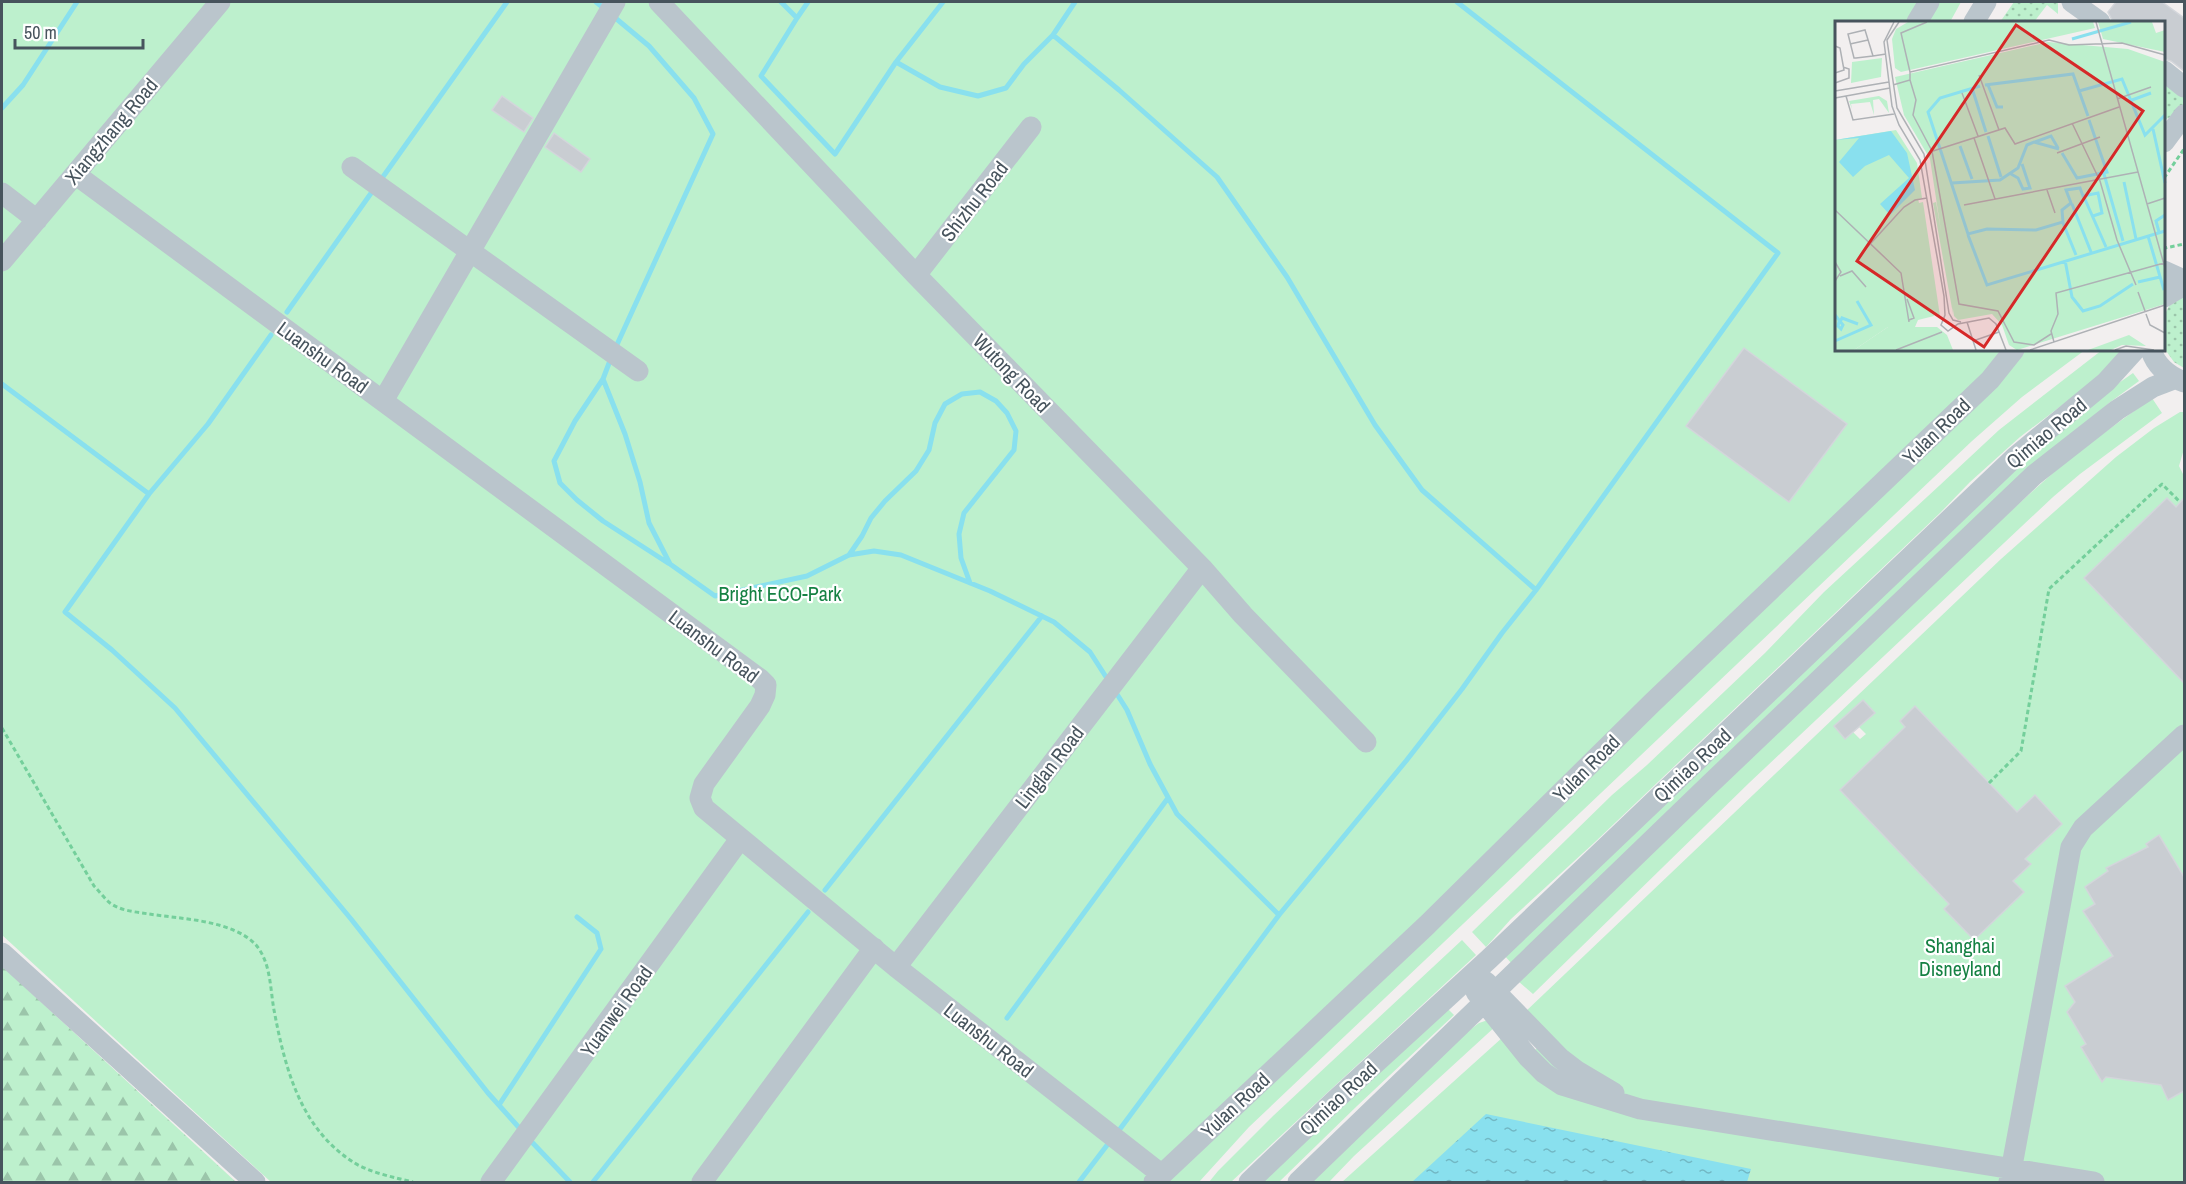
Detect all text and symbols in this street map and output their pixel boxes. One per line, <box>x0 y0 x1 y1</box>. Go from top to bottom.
scale bar <box>15 12 142 50</box>
text: 50 m <box>24 20 57 45</box>
inset map <box>1835 21 2165 351</box>
street label: Xiangzhang Road <box>58 72 164 190</box>
street label: Shizhu Road <box>934 155 1014 247</box>
street label: Luanshu Road <box>272 315 374 399</box>
street label: Wutong Road <box>968 328 1056 418</box>
street label: Qimiao Road <box>2000 391 2092 475</box>
street label: Yulan Road <box>1896 392 1976 470</box>
park label: Bright ECO-Park <box>718 580 842 607</box>
street label: Luanshu Road <box>663 603 765 689</box>
street label: Linglan Road <box>1008 720 1090 814</box>
street label: Qimiao Road <box>1647 722 1737 808</box>
street label: Yulan Road <box>1546 728 1626 808</box>
park label: Shanghai Disneyland <box>1919 932 2001 982</box>
street label: Yuanwei Road <box>574 960 658 1062</box>
street label: Luanshu Road <box>939 997 1039 1083</box>
street label: Qimiao Road <box>1293 1055 1383 1141</box>
street label: Yulan Road <box>1195 1066 1275 1144</box>

